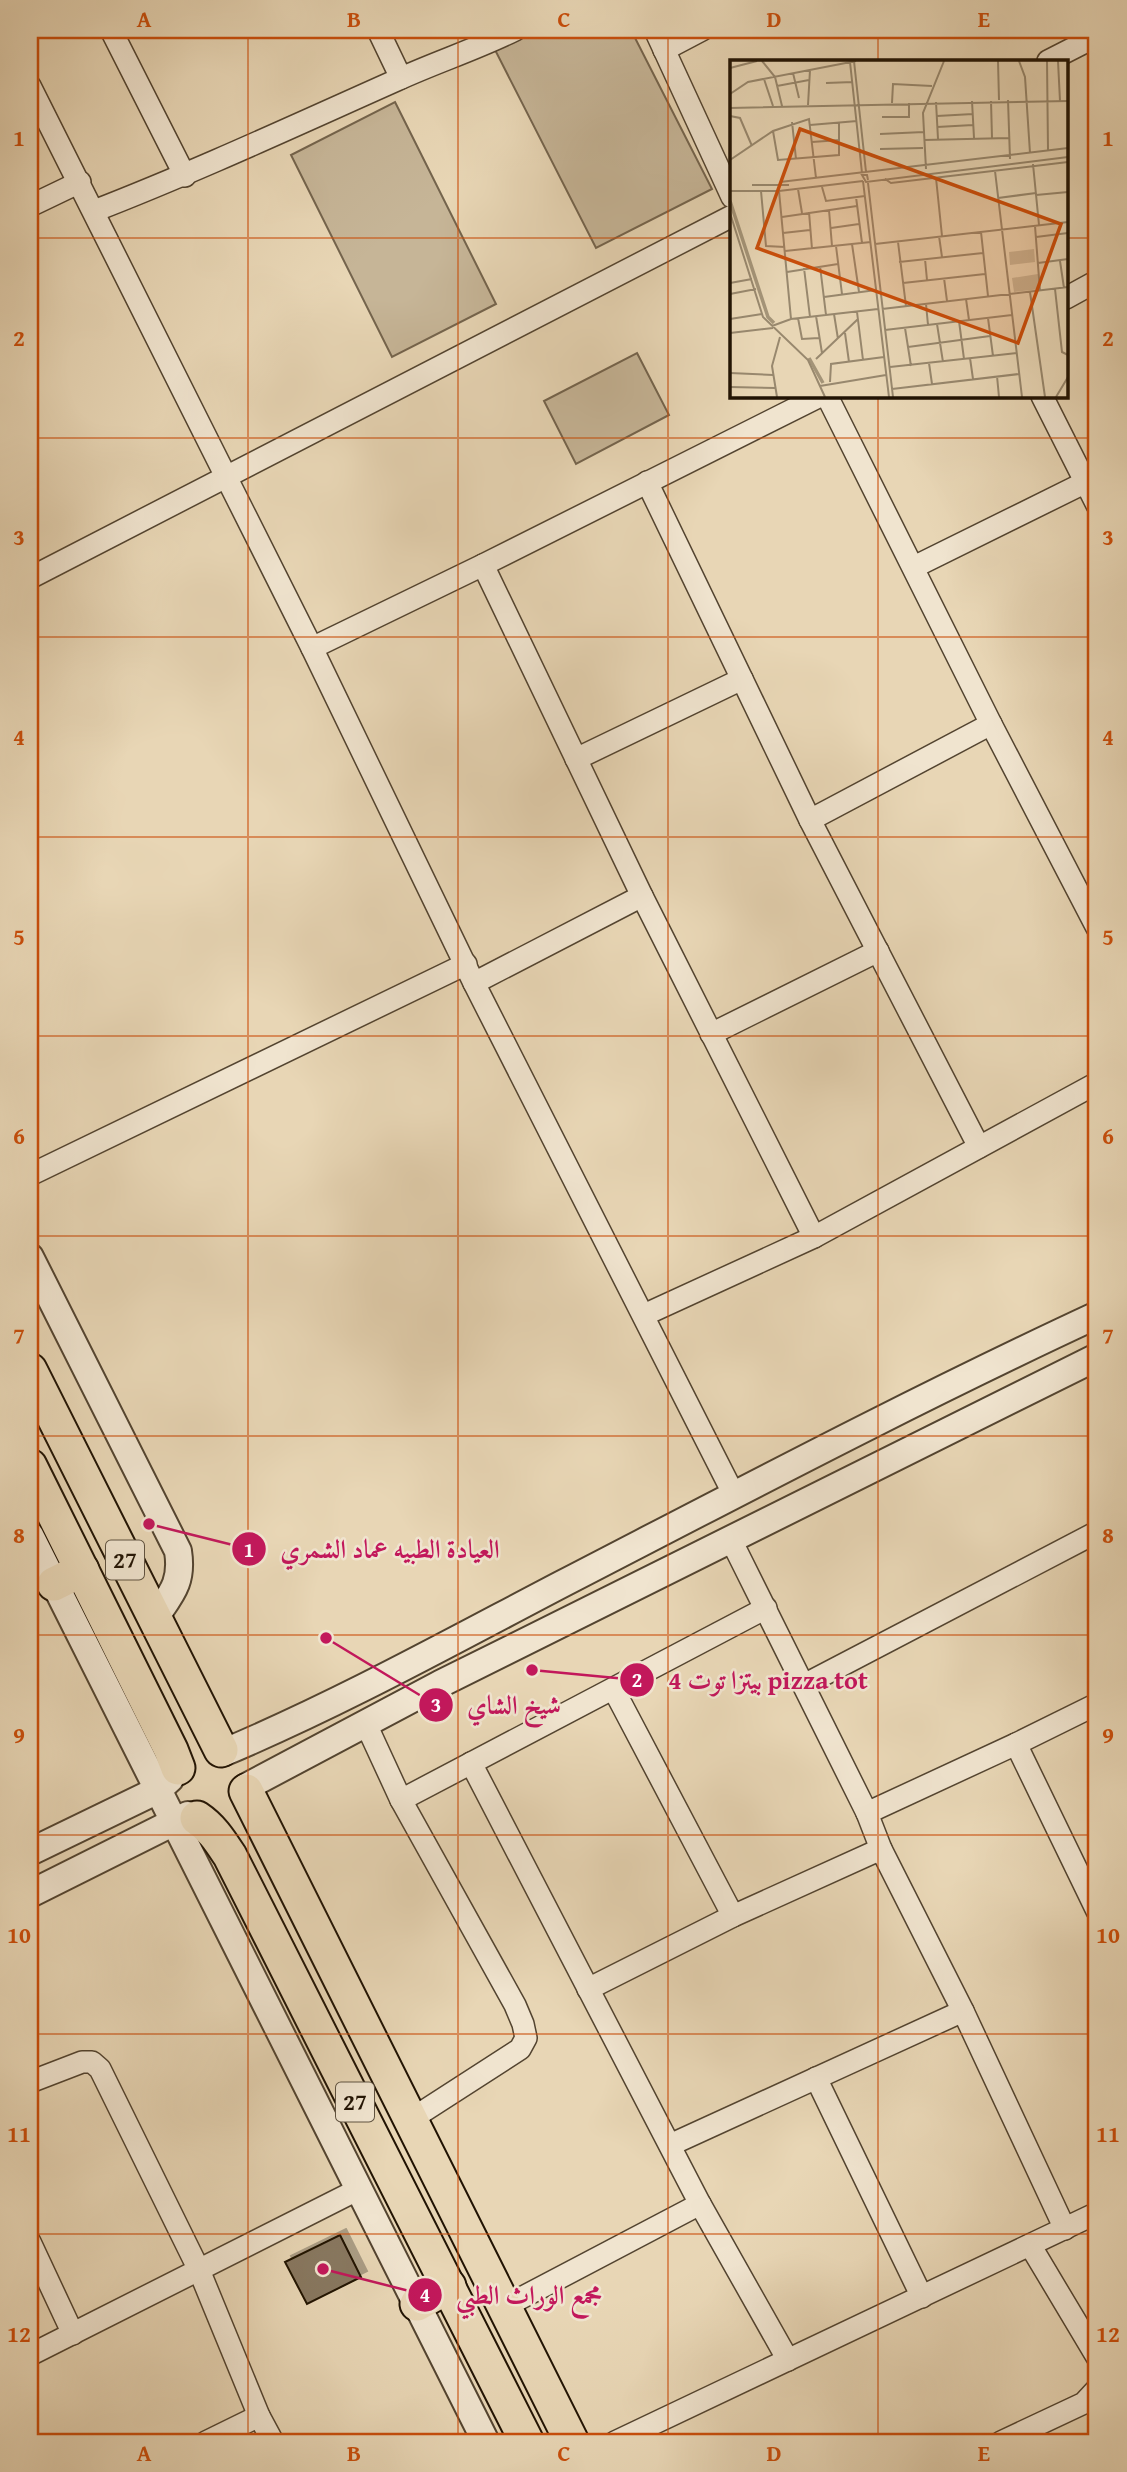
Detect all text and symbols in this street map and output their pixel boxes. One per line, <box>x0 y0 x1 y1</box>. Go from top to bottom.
text: A <box>137 2 152 35</box>
text: B <box>347 2 361 35</box>
text: C <box>557 2 571 35</box>
text: D <box>767 2 782 35</box>
text: E <box>978 2 990 35</box>
inset map <box>730 60 1068 397</box>
text: 1 <box>13 121 25 154</box>
text: 1 <box>1102 121 1114 154</box>
text: 2 <box>13 321 25 354</box>
text: 2 <box>1102 321 1114 354</box>
text: 3 <box>13 520 25 553</box>
text: 3 <box>1102 520 1114 553</box>
text: 4 <box>13 720 25 753</box>
text: 4 <box>1102 720 1114 753</box>
text: 5 <box>13 920 25 953</box>
text: 5 <box>1102 920 1114 953</box>
text: 6 <box>13 1119 25 1152</box>
text: 6 <box>1102 1119 1114 1152</box>
text: 7 <box>13 1319 25 1352</box>
text: 7 <box>1102 1319 1114 1352</box>
text: 8 <box>13 1518 25 1551</box>
text: 8 <box>1102 1518 1114 1551</box>
callout: العيادة الطبيه عماد الشمري <box>232 1526 514 1573</box>
text: العيادة الطبيه عماد الشمري <box>280 1529 500 1571</box>
text: 1 <box>244 1534 254 1565</box>
road number: 27 <box>106 1540 144 1580</box>
callout: بيتزا توت 4 pizza tot <box>619 1656 882 1703</box>
text: بيتزا توت 4 pizza tot <box>668 1660 868 1699</box>
text: 2 <box>632 1664 642 1695</box>
callout: شيخ الشاي <box>418 1682 576 1729</box>
text: شيخ الشاي <box>467 1685 561 1729</box>
text: 3 <box>431 1689 441 1720</box>
text: 9 <box>13 1718 25 1751</box>
text: 9 <box>1102 1718 1114 1751</box>
text: 10 <box>7 1918 31 1951</box>
text: 10 <box>1096 1918 1120 1951</box>
road number: 27 <box>336 2082 374 2122</box>
text: 11 <box>7 2117 31 2150</box>
text: 11 <box>1096 2117 1120 2150</box>
callout: مجمع الوراث الطبي <box>407 2271 616 2318</box>
text: مجمع الوراث الطبي <box>456 2275 602 2320</box>
text: 4 <box>420 2279 431 2310</box>
text: 12 <box>7 2317 31 2350</box>
text: 12 <box>1096 2317 1120 2350</box>
text: A <box>137 2436 152 2469</box>
text: B <box>347 2436 361 2469</box>
text: C <box>557 2436 571 2469</box>
text: D <box>767 2436 782 2469</box>
text: E <box>978 2436 990 2469</box>

